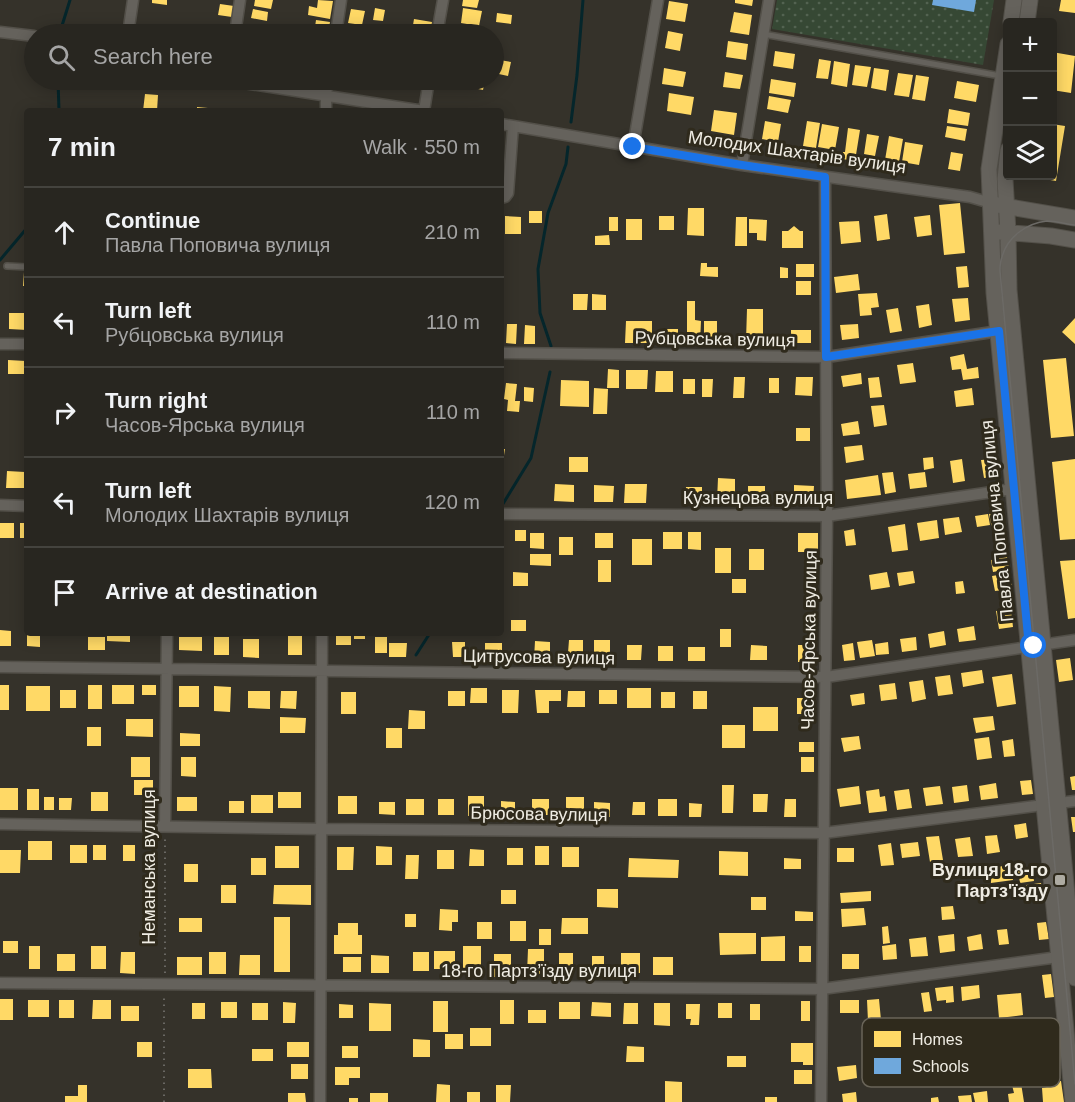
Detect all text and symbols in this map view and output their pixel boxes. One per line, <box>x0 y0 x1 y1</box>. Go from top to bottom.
map controls <box>1003 18 1057 180</box>
button: + <box>1003 18 1057 72</box>
search box <box>24 24 504 90</box>
icon: search <box>45 41 78 74</box>
text: Search here <box>93 44 213 69</box>
button: − <box>1003 72 1057 126</box>
button: layers <box>1003 126 1057 180</box>
street label: Молодих Шахтарів вулиця <box>687 127 907 177</box>
text: 7 min <box>48 132 116 162</box>
route end <box>619 133 645 159</box>
text: Walk · 550 m <box>363 136 480 158</box>
text: Continue <box>105 208 200 233</box>
icon: ahead <box>48 216 81 249</box>
text: 210 m <box>424 221 480 243</box>
text: Павла Поповича вулиця <box>105 234 330 256</box>
text: Turn left <box>105 298 191 323</box>
icon: left <box>48 306 81 339</box>
text: 110 m <box>426 311 480 333</box>
text: Рубцовська вулиця <box>105 324 284 346</box>
street label: Рубцовська вулиця <box>634 328 796 350</box>
text: Turn right <box>105 388 207 413</box>
icon: right <box>48 396 81 429</box>
text: 110 m <box>426 401 480 423</box>
text: Часов-Ярська вулиця <box>105 414 305 436</box>
street label: Павла Поповича вулиця <box>976 419 1018 623</box>
text: Turn left <box>105 478 191 503</box>
icon: left <box>48 486 81 519</box>
street label: Кузнецова вулиця <box>683 488 833 508</box>
text: 120 m <box>424 491 480 513</box>
text: Молодих Шахтарів вулиця <box>105 504 349 526</box>
street label: Часов-Ярська вулиця <box>797 550 821 730</box>
icon: arrive <box>48 576 81 609</box>
text: Arrive at destination <box>105 579 318 604</box>
route start <box>1020 632 1046 658</box>
street label: Цитрусова вулиця <box>463 646 615 668</box>
street label: Неманська вулиця <box>139 789 159 945</box>
street label: Брюсова вулиця <box>470 803 608 825</box>
place label: Вулиця 18-го Партз'їзду <box>932 860 1048 901</box>
marker: Вулиця 18-го Партз'їзду <box>1053 873 1067 887</box>
street label: 18-го Партз’їзду вулиця <box>441 961 637 981</box>
legend <box>862 1018 1060 1087</box>
text: Homes <box>912 1031 963 1048</box>
text: Schools <box>912 1058 969 1075</box>

